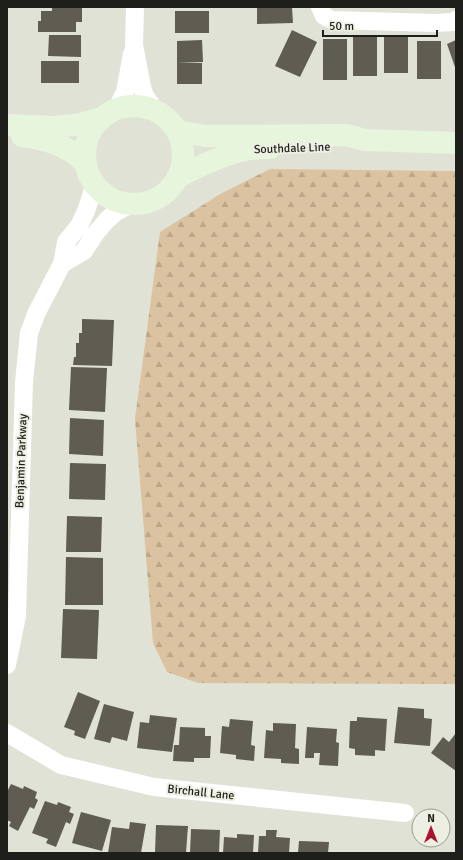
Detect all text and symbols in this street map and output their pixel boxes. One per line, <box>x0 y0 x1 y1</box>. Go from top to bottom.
scale bar <box>323 12 437 38</box>
text: 50 m <box>329 19 354 34</box>
street label: Southdale Line <box>254 140 331 157</box>
street label: Benjamin Parkway <box>12 413 31 508</box>
street label: Birchall Lane <box>167 782 235 803</box>
north arrow <box>411 808 451 848</box>
text: N <box>427 812 435 825</box>

